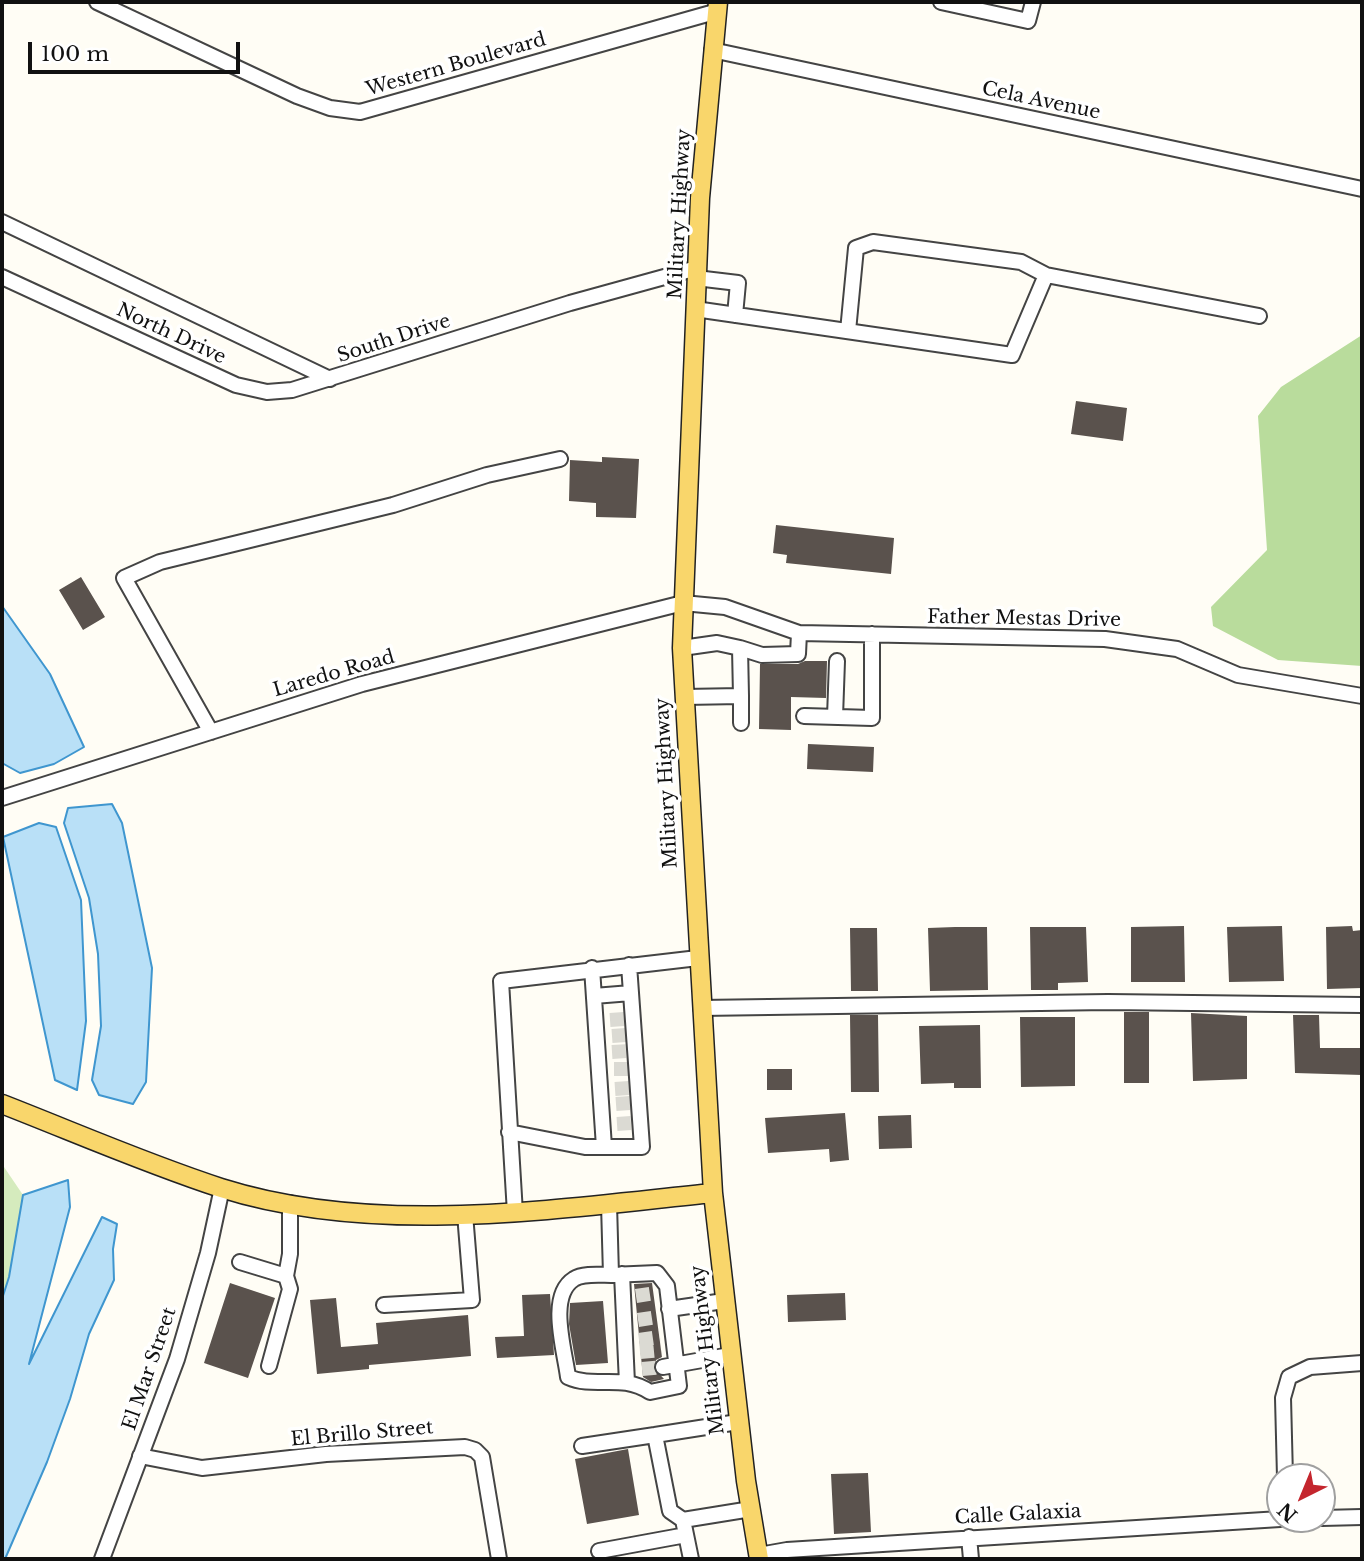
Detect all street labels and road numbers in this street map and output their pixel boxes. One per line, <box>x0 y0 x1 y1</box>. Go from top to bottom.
street label: Western Boulevard <box>363 28 549 102</box>
street label: Cela Avenue <box>980 77 1102 125</box>
street label: Military Highway <box>664 128 696 300</box>
street label: North Drive <box>113 299 229 369</box>
street label: South Drive <box>335 310 453 368</box>
street label: Father Mestas Drive <box>927 606 1121 632</box>
street label: Laredo Road <box>271 646 397 702</box>
street label: Military Highway <box>651 697 683 869</box>
street label: Military Highway <box>686 1264 730 1436</box>
street label: El Mar Street <box>118 1305 182 1433</box>
street label: El Brillo Street <box>290 1416 434 1452</box>
street label: Calle Galaxia <box>954 1500 1082 1530</box>

